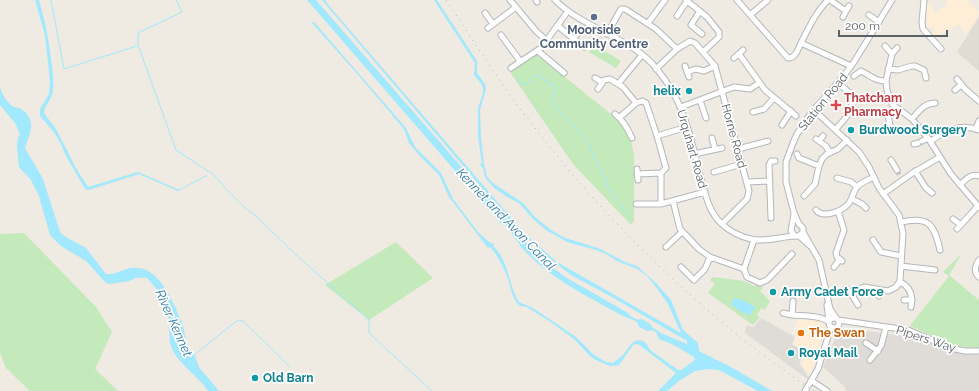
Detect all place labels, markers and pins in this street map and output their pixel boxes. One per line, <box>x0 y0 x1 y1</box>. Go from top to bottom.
marker: Moorside Community Centre <box>589 12 599 22</box>
place label: Moorside Community Centre <box>540 23 648 51</box>
place label: helix <box>653 84 682 98</box>
marker: helix <box>684 86 694 96</box>
place label: Thatcham Pharmacy <box>844 91 902 119</box>
marker: Thatcham Pharmacy <box>831 100 841 110</box>
place label: Burdwood Surgery <box>859 123 968 137</box>
marker: Burdwood Surgery <box>846 125 856 135</box>
place label: Army Cadet Force <box>781 285 884 299</box>
marker: Army Cadet Force <box>768 287 778 297</box>
place label: The Swan <box>809 326 865 340</box>
marker: The Swan <box>796 328 806 338</box>
place label: Royal Mail <box>799 346 858 360</box>
marker: Royal Mail <box>786 348 796 358</box>
place label: Old Barn <box>263 371 313 385</box>
marker: Old Barn <box>250 373 260 383</box>

